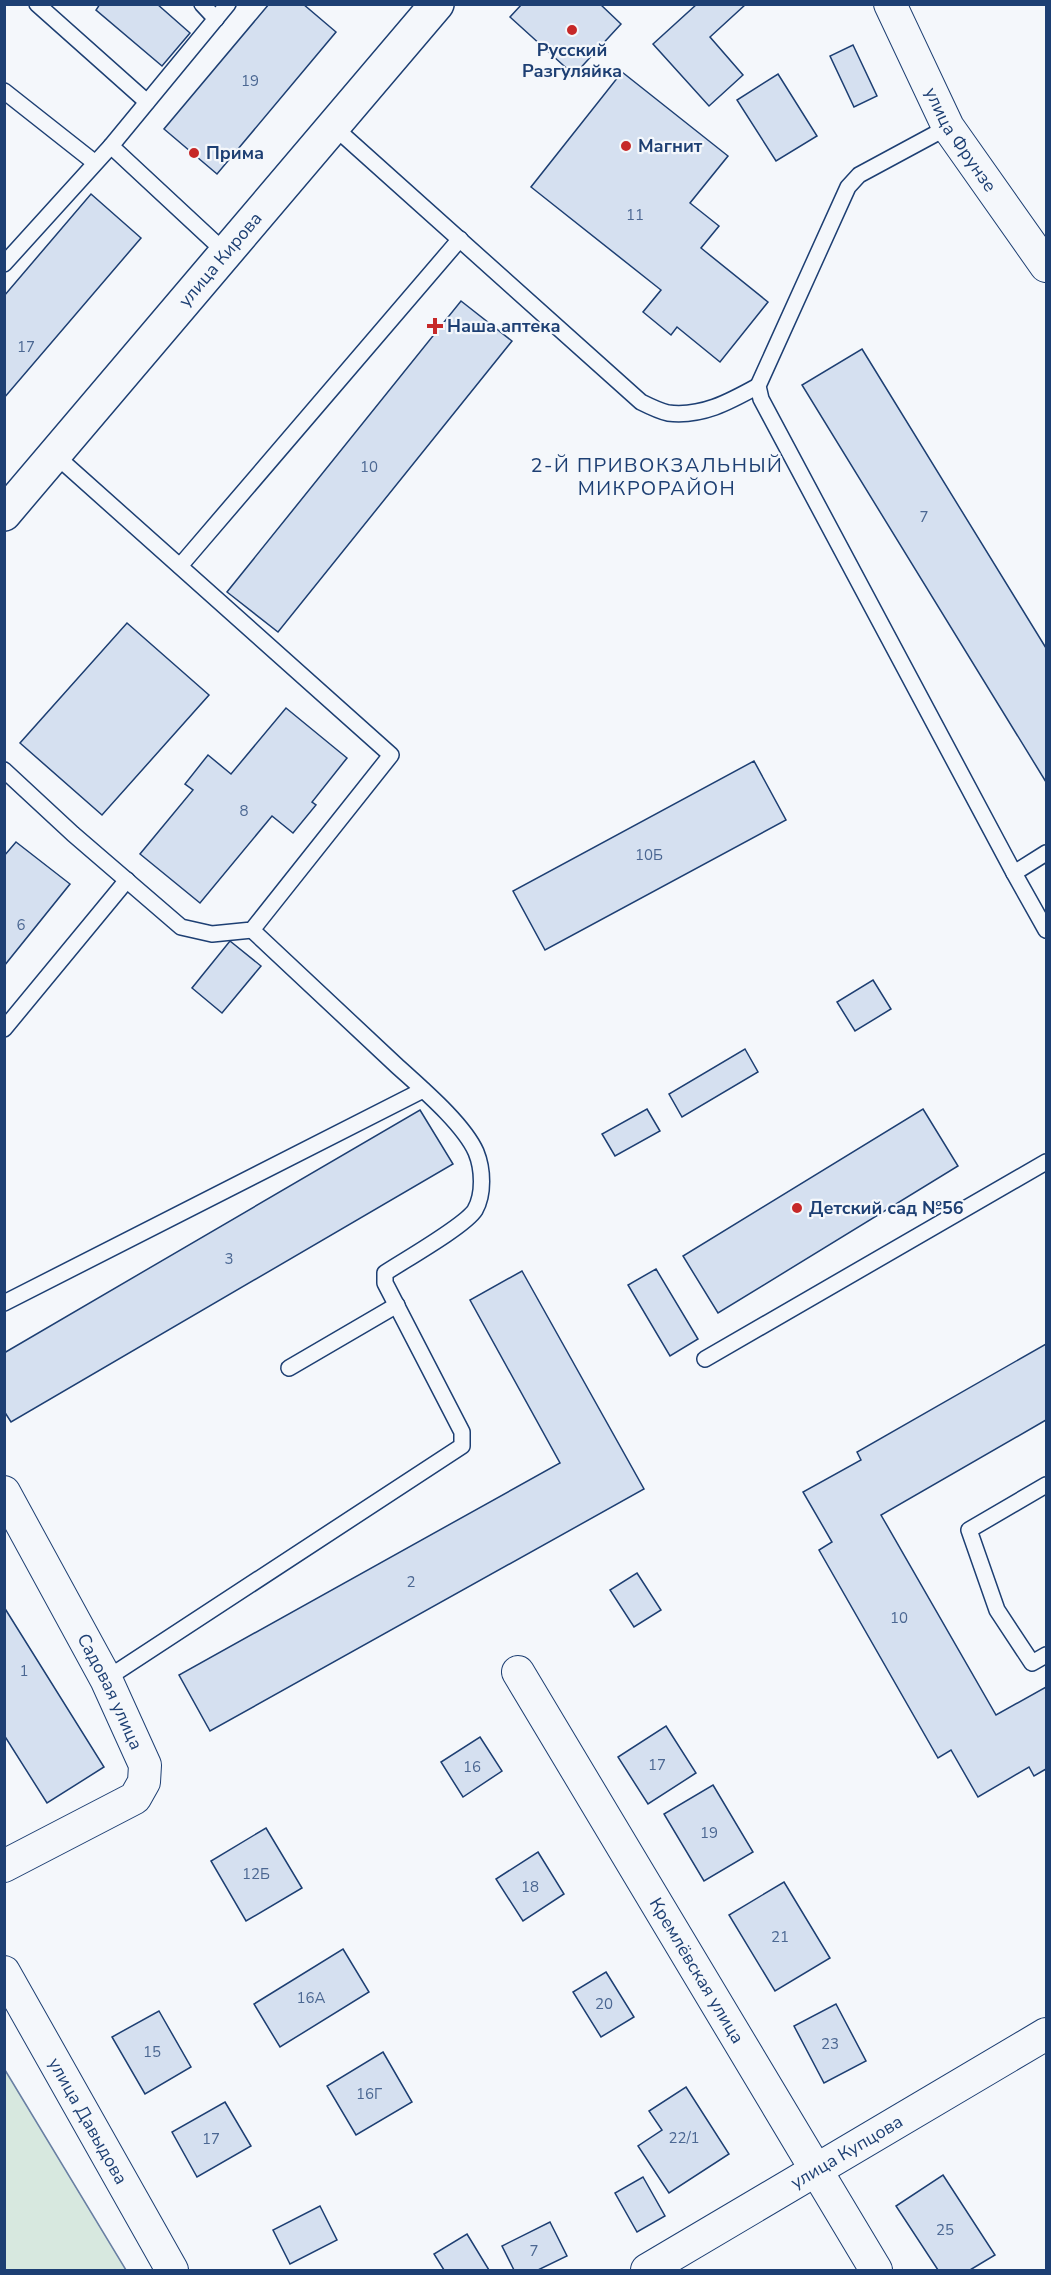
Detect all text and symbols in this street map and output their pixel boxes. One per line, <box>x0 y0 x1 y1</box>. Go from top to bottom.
marker: Русский Разгуляйка <box>565 23 579 37</box>
place label: Русский Разгуляйка <box>522 38 622 83</box>
house number: 19 <box>241 71 259 91</box>
street label: улица Фрунзе <box>919 83 1002 197</box>
place label: Магнит <box>638 134 703 158</box>
marker: Магнит <box>619 139 633 153</box>
place label: Прима <box>206 141 264 165</box>
marker: Прима <box>187 146 201 160</box>
house number: 11 <box>626 205 644 225</box>
street label: улица Кирова <box>173 207 267 312</box>
place label: Наша аптека <box>447 314 561 338</box>
marker: Наша аптека <box>428 319 442 333</box>
house number: 17 <box>17 337 35 357</box>
district label: 2-Й ПРИВОКЗАЛЬНЫЙ МИКРОРАЙОН <box>531 452 783 502</box>
house number: 10 <box>360 457 378 477</box>
house number: 7 <box>919 507 929 527</box>
house number: 8 <box>239 801 249 821</box>
house number: 10Б <box>635 845 663 865</box>
house number: 6 <box>16 915 26 935</box>
place label: Детский сад №56 <box>809 1196 964 1220</box>
marker: Детский сад №56 <box>790 1201 804 1215</box>
house number: 3 <box>224 1249 234 1269</box>
house number: 2 <box>406 1572 416 1592</box>
house number: 10 <box>890 1608 908 1628</box>
street label: Садовая улица <box>71 1629 148 1753</box>
house number: 1 <box>19 1661 29 1681</box>
house number: 17 <box>648 1755 666 1775</box>
house number: 16 <box>463 1757 481 1777</box>
house number: 19 <box>700 1823 718 1843</box>
house number: 12Б <box>242 1864 270 1884</box>
house number: 18 <box>521 1877 539 1897</box>
street label: Кремлёвская улица <box>644 1893 750 2048</box>
house number: 21 <box>771 1927 789 1947</box>
house number: 16А <box>297 1988 326 2008</box>
house number: 20 <box>595 1994 613 2014</box>
house number: 23 <box>821 2034 839 2054</box>
house number: 15 <box>143 2042 161 2062</box>
street label: улица Давыдова <box>43 2053 133 2189</box>
house number: 16Г <box>356 2084 382 2104</box>
street label: улица Купцова <box>786 2109 907 2194</box>
house number: 22/1 <box>668 2128 700 2148</box>
house number: 17 <box>202 2129 220 2149</box>
house number: 25 <box>936 2220 954 2240</box>
house number: 7 <box>529 2241 539 2261</box>

